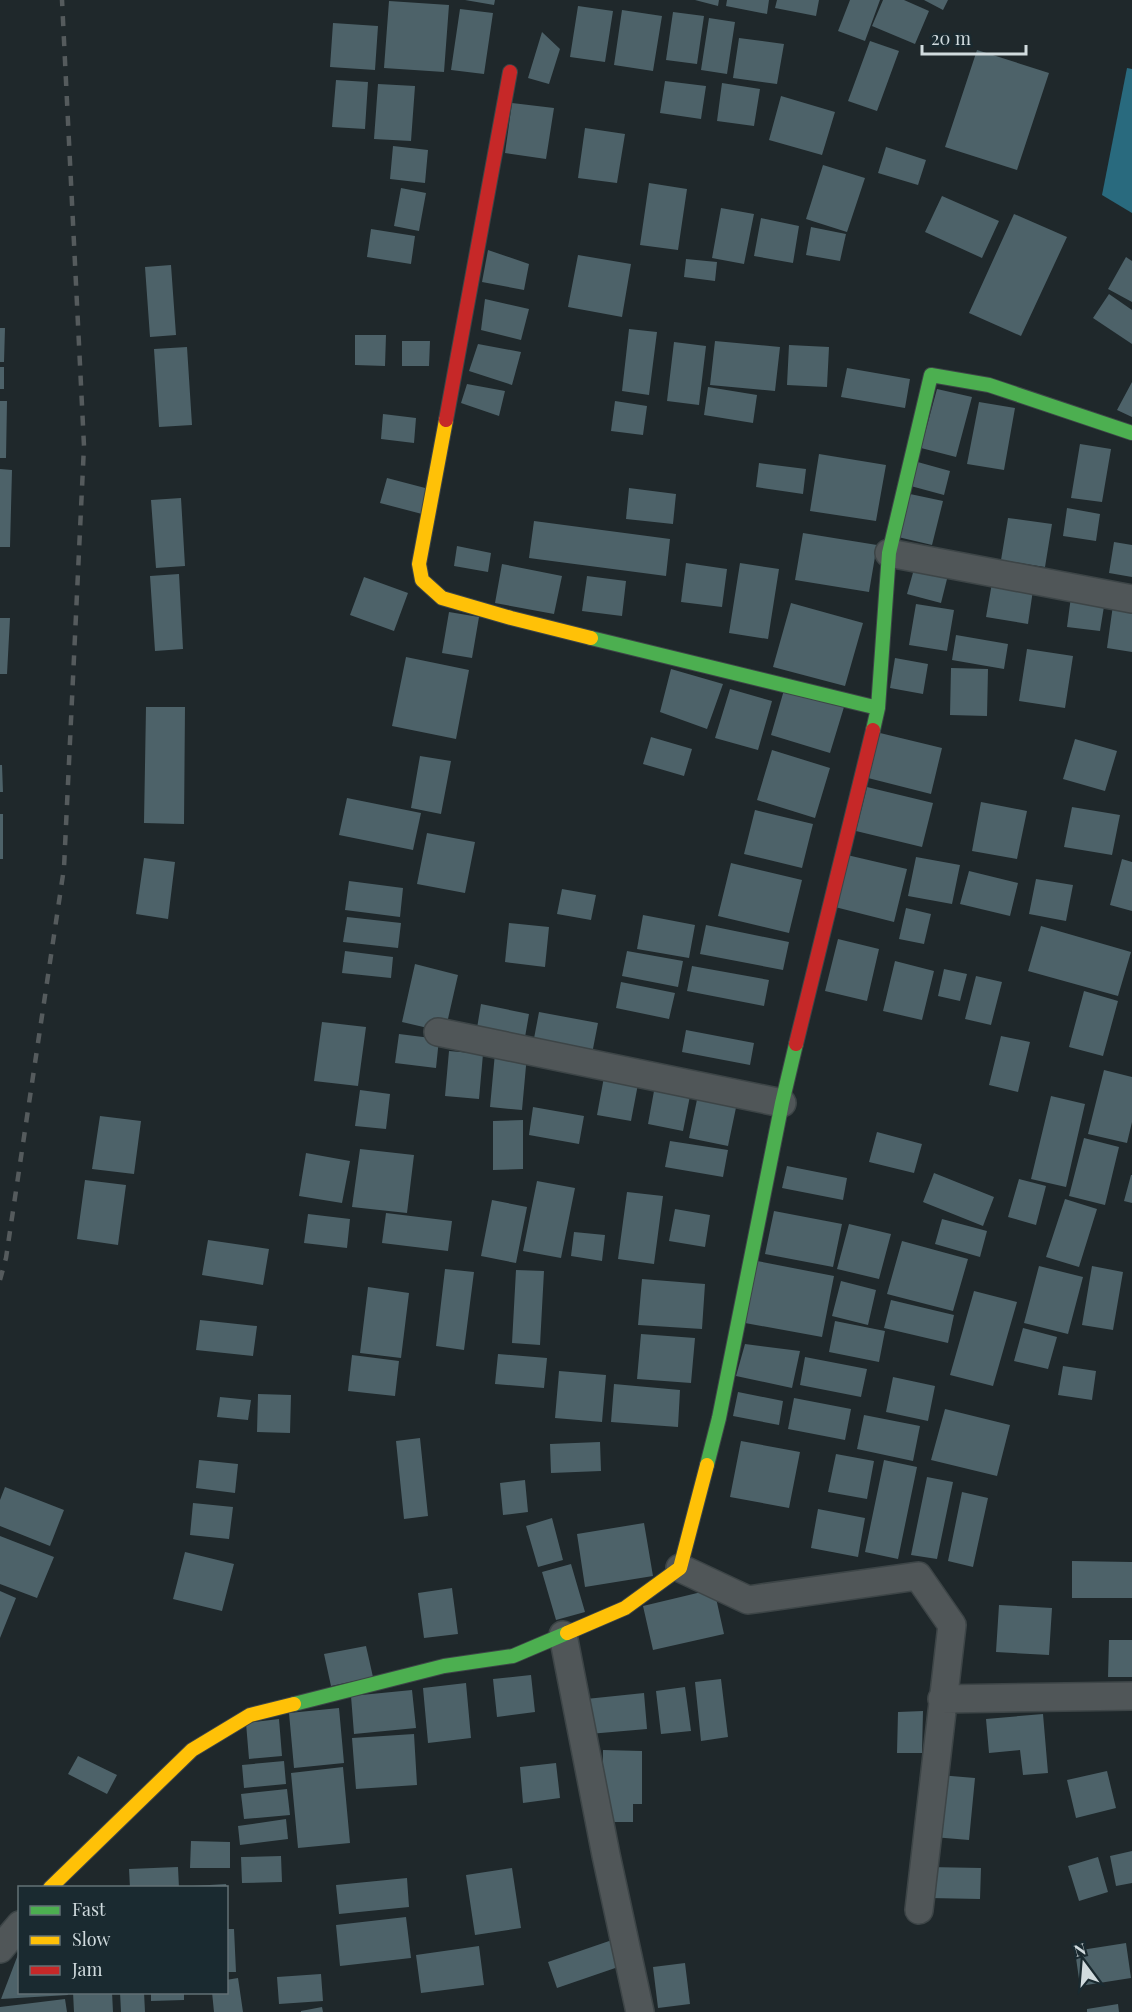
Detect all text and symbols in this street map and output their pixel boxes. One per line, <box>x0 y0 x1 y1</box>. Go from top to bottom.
scale bar <box>922 18 1026 56</box>
text: 20 m <box>931 26 971 50</box>
legend <box>18 1886 228 1994</box>
text: Fast <box>72 1897 106 1921</box>
text: Slow <box>72 1927 110 1951</box>
north arrow <box>1054 1934 1114 1994</box>
text: N <box>1071 1937 1089 1961</box>
text: Jam <box>71 1957 102 1981</box>

